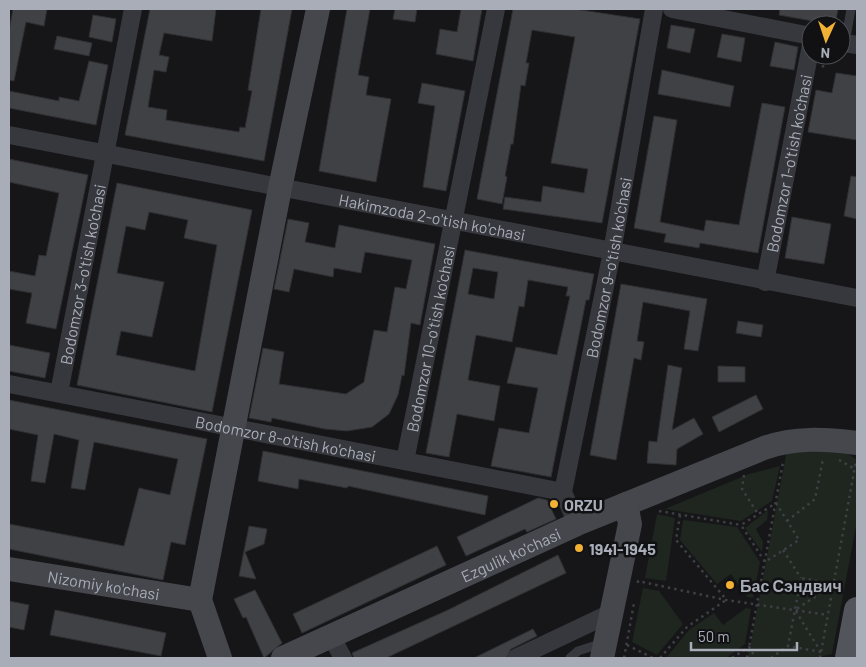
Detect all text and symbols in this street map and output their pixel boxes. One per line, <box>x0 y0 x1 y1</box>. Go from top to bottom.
north arrow <box>801 15 851 65</box>
text: N <box>820 45 830 62</box>
street label: Bodomzor 1-o'tish ko'chasi <box>761 73 815 254</box>
street label: Bodomzor 9-o'tish ko'chasi <box>581 176 634 359</box>
street label: Bodomzor 3-o'tish ko'chasi <box>55 182 109 366</box>
street label: Hakimzoda 2-o'tish ko'chasi <box>337 189 527 244</box>
street label: Bodomzor 10-o'tish ko'chasi <box>402 243 458 433</box>
street label: Bodomzor 8-o'tish ko'chasi <box>194 411 378 465</box>
place label: ORZU <box>564 495 603 514</box>
marker: ORZU <box>548 498 560 510</box>
street label: Ezgulik ko'chasi <box>458 523 563 585</box>
place label: 1941-1945 <box>589 539 656 558</box>
marker: 1941-1945 <box>573 542 585 554</box>
street label: Nizomiy ko'chasi <box>46 566 161 603</box>
place label: Бас Сэндвич <box>740 576 842 595</box>
marker: Бас Сэндвич <box>724 579 736 591</box>
scale bar <box>691 620 797 652</box>
text: 50 m <box>698 627 730 645</box>

